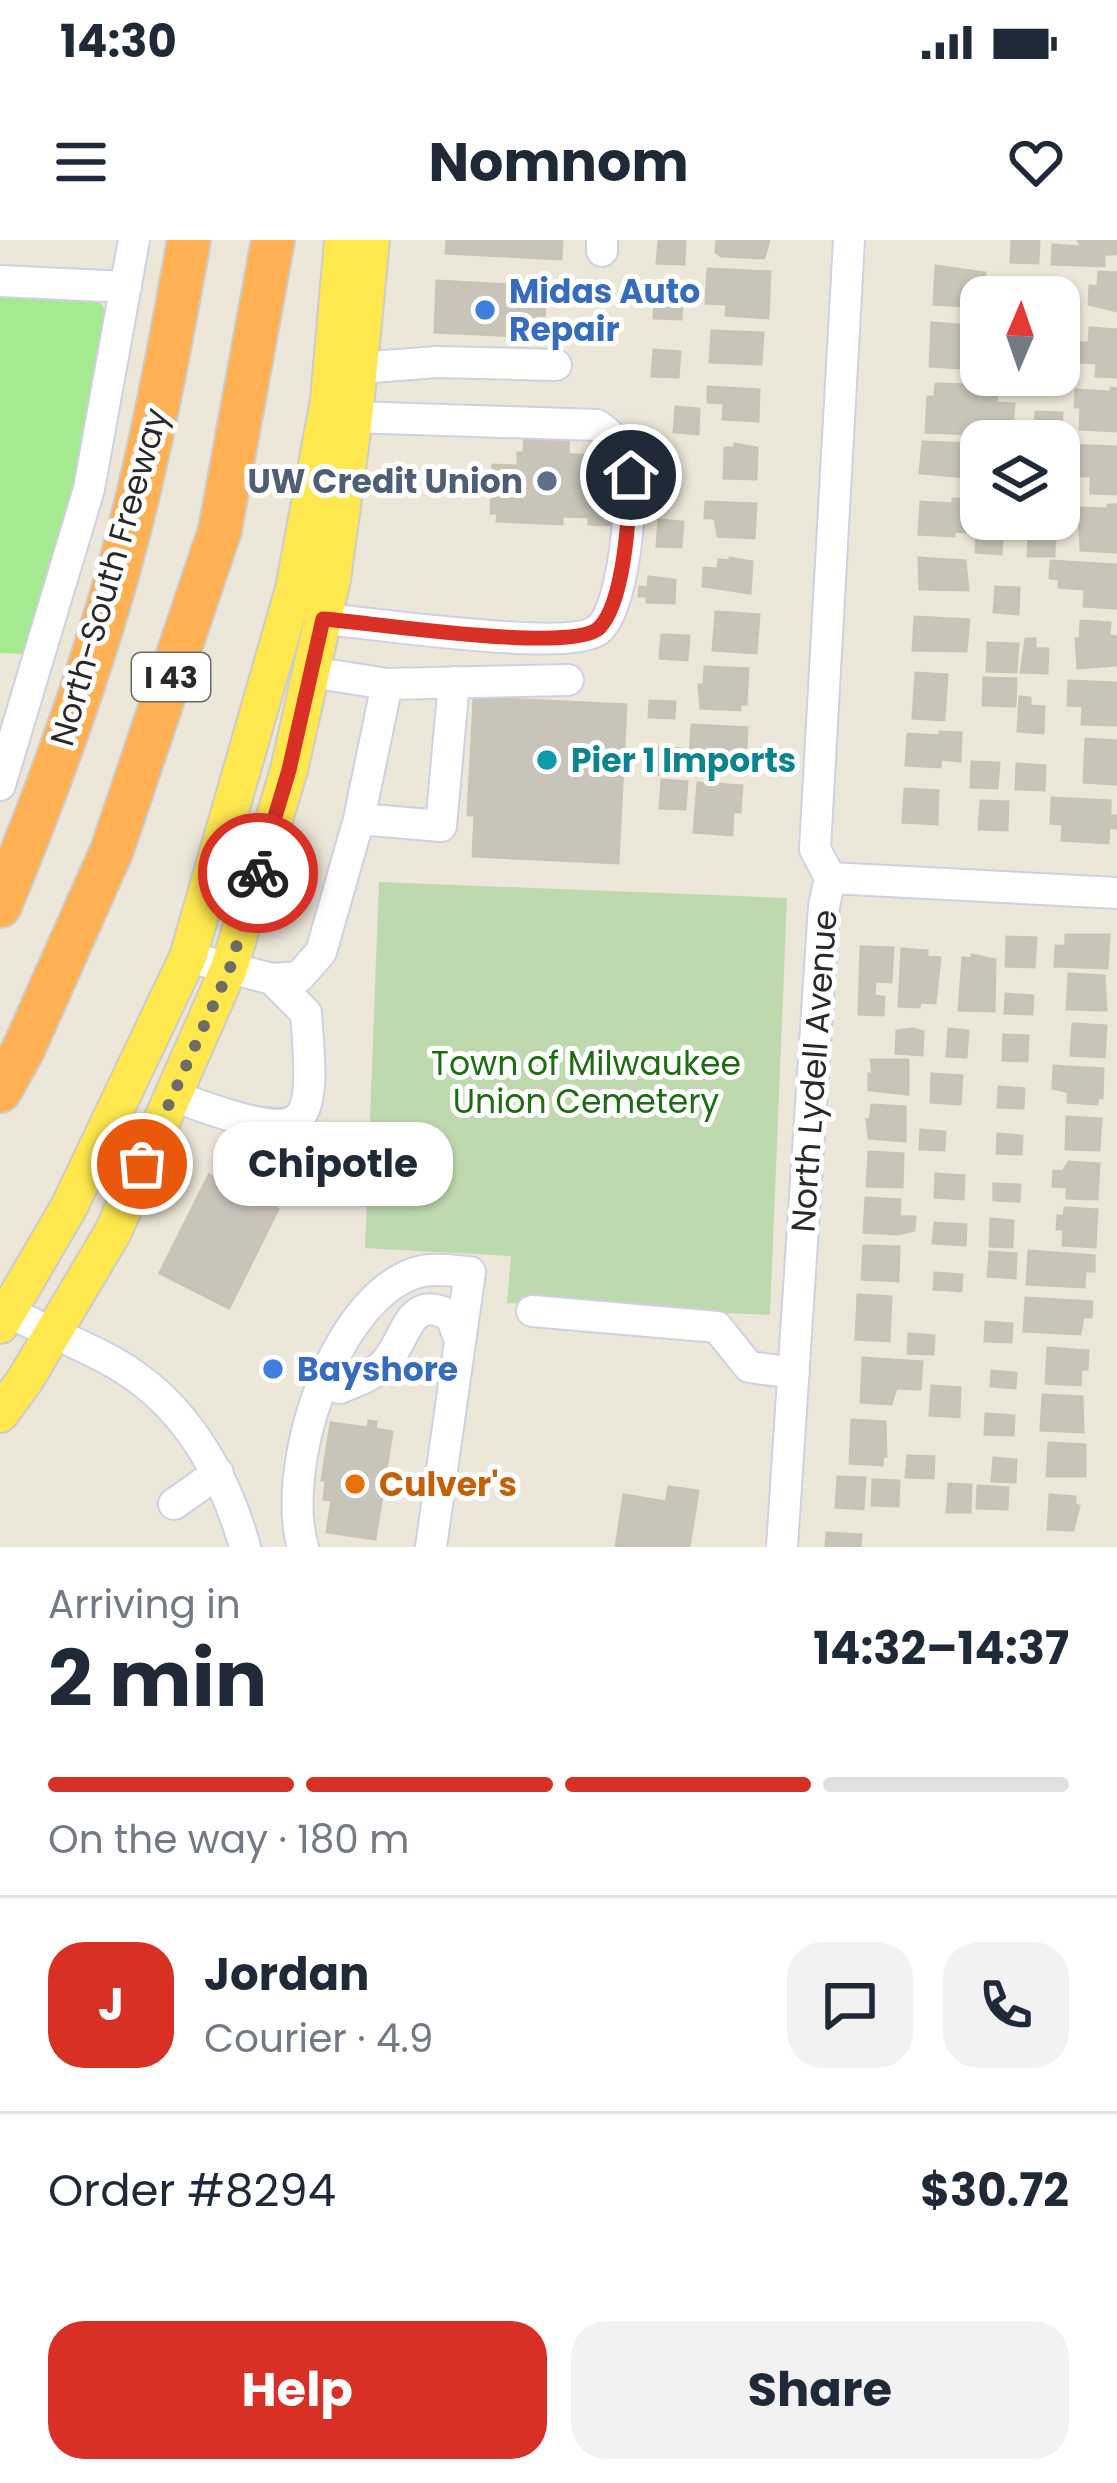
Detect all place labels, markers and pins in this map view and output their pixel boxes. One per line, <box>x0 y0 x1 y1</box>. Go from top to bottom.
place label: Midas Auto Repair <box>509 268 700 353</box>
marker: Midas Auto Repair <box>472 297 498 323</box>
pin <box>580 424 682 526</box>
place label: UW Credit Union <box>247 458 523 505</box>
marker: UW Credit Union <box>534 468 560 494</box>
place label: Pier 1 Imports <box>571 737 796 784</box>
marker: Pier 1 Imports <box>534 747 560 773</box>
pin <box>91 1113 193 1215</box>
callout: Chipotle <box>214 1122 454 1206</box>
place label: Bayshore <box>297 1346 458 1393</box>
marker: Bayshore <box>260 1356 286 1382</box>
place label: Culver's <box>379 1461 517 1508</box>
marker: Culver's <box>342 1471 368 1497</box>

